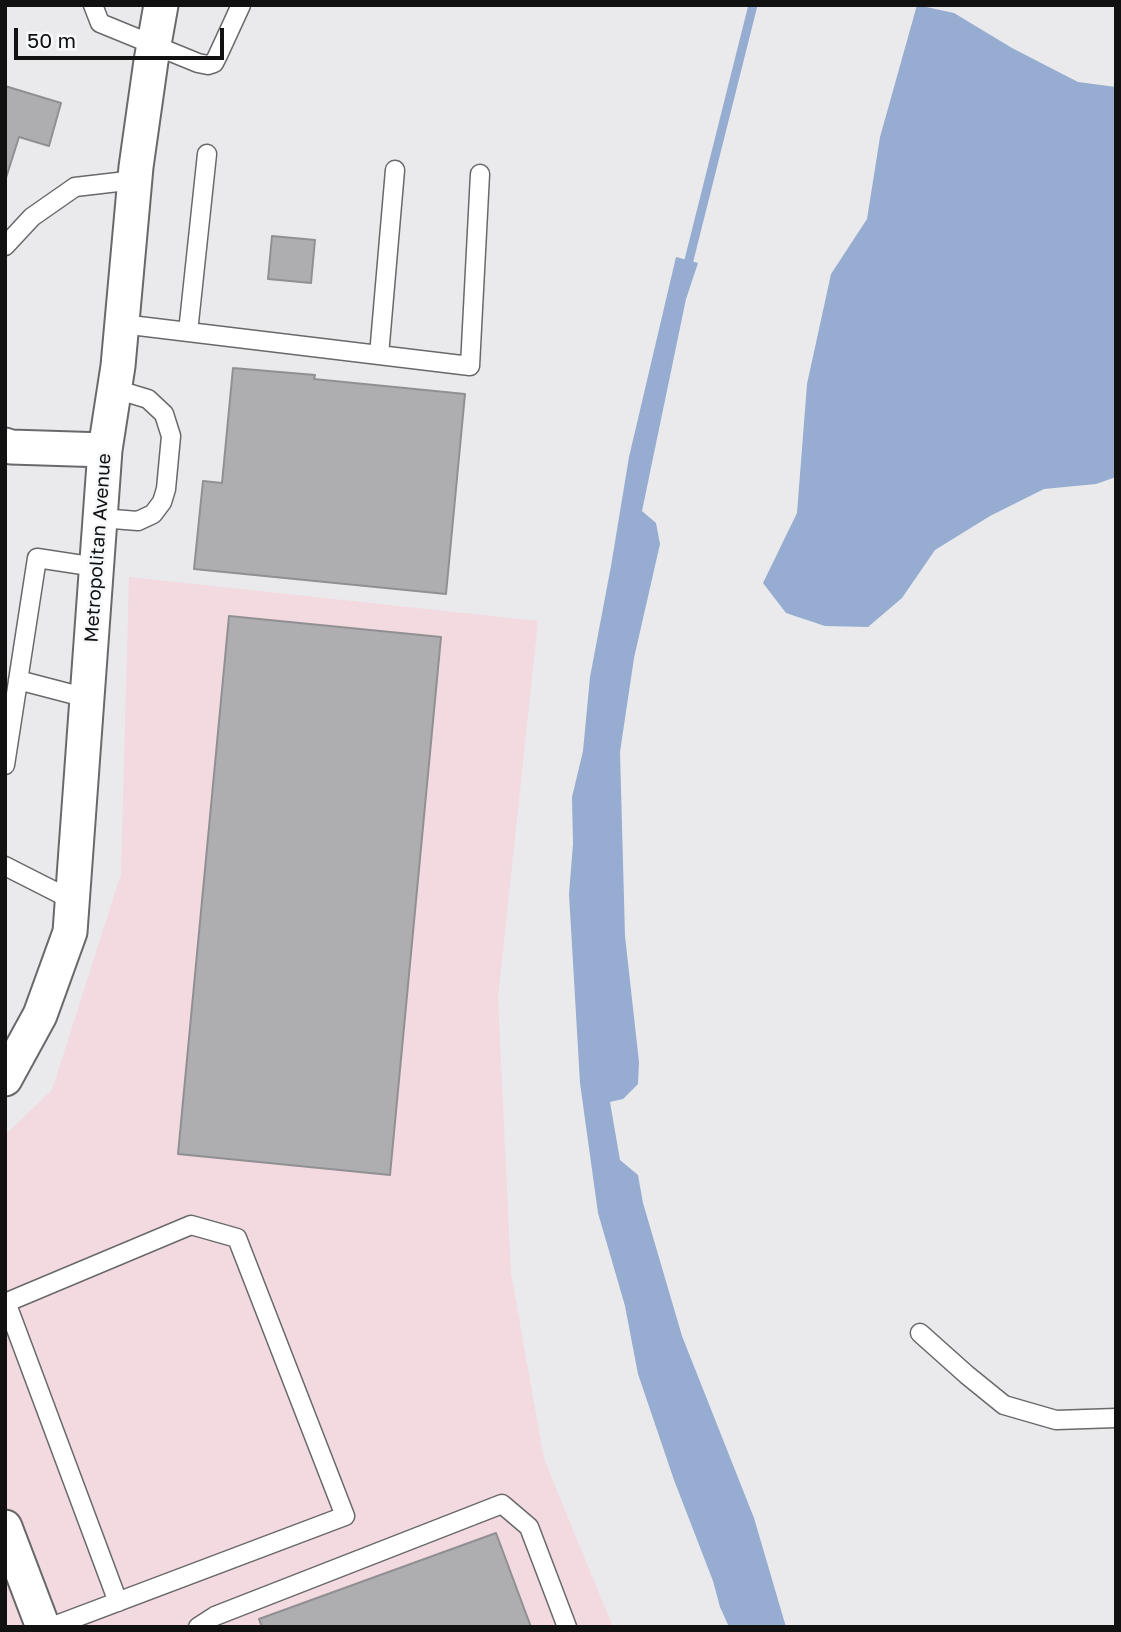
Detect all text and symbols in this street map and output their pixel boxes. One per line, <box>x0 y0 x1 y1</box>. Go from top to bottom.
scale bar <box>18 14 228 58</box>
text: 50 m <box>27 27 76 53</box>
street label: Metropolitan Avenue <box>80 453 116 643</box>

